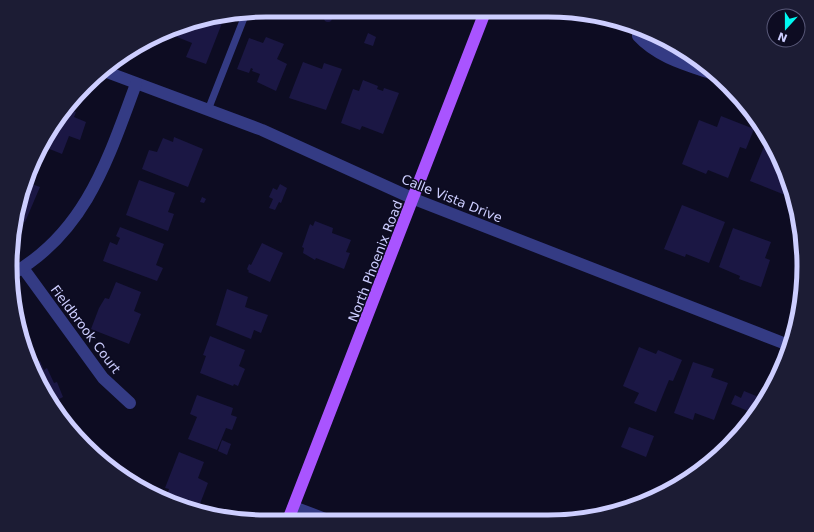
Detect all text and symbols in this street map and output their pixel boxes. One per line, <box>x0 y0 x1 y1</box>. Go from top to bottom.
north arrow <box>766 8 806 48</box>
text: N <box>776 29 789 45</box>
street label: Calle Vista Drive <box>399 171 504 226</box>
street label: North Phoenix Road <box>345 198 406 324</box>
street label: Fieldbrook Court <box>48 282 124 376</box>

